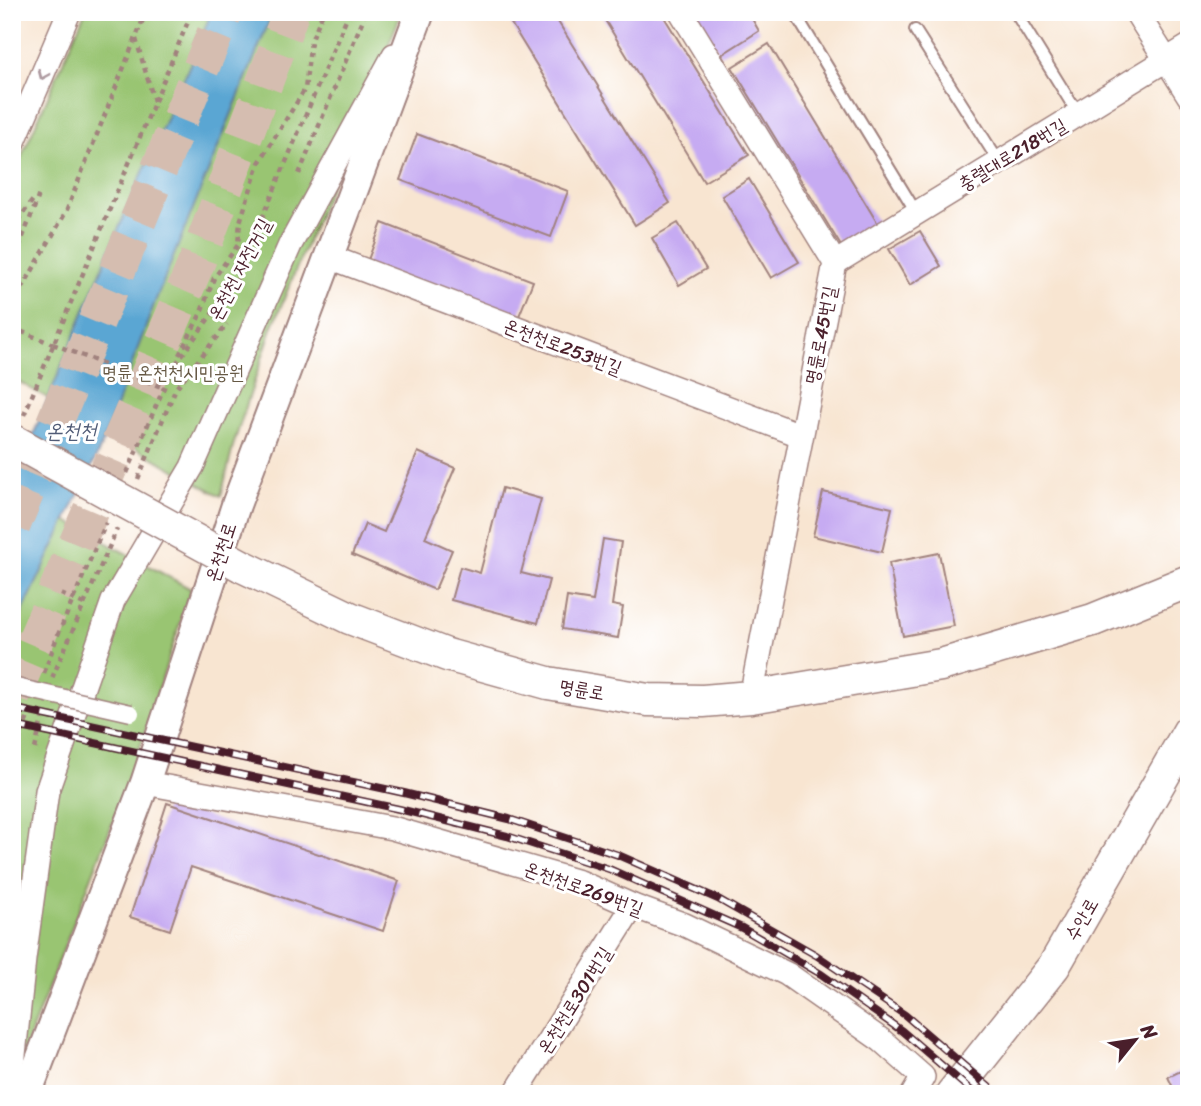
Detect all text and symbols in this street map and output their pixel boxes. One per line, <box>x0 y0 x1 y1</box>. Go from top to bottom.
one-way arrow <box>37 68 51 80</box>
street label: 충렬대로218번길 <box>951 109 1073 200</box>
street label: 온천천 자전거길 <box>199 212 280 326</box>
street label: 명륜로45번길 <box>795 283 846 387</box>
street label: 온천천로253번길 <box>499 309 627 384</box>
park label: 명륜 온천천시민공원 <box>102 356 244 389</box>
water label: 온천천 <box>46 412 98 450</box>
street label: 온천천로 <box>195 518 246 586</box>
street label: 명륜로 <box>556 669 607 710</box>
street label: 온천천로269번길 <box>519 852 648 925</box>
street label: 수안로 <box>1056 891 1107 947</box>
street label: 온천천로301번길 <box>528 940 621 1061</box>
north arrow <box>1100 1004 1170 1074</box>
text: N <box>1131 1017 1167 1046</box>

